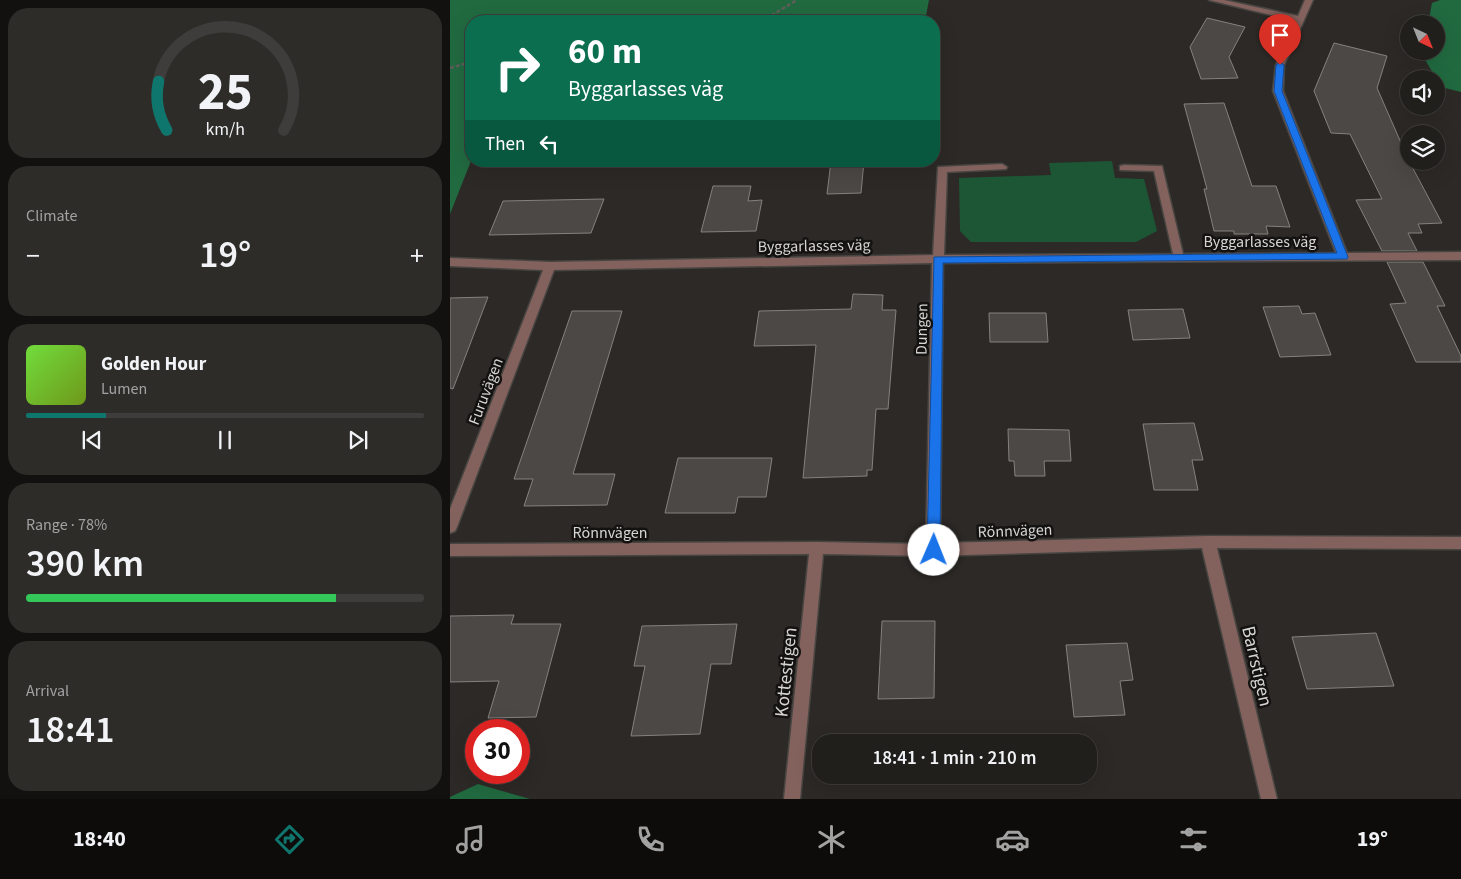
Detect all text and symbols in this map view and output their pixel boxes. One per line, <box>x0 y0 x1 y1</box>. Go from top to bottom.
pin <box>1259 14 1301 65</box>
north arrow <box>1400 15 1445 60</box>
map controls <box>1400 15 1445 170</box>
icon: arrive <box>1266 21 1294 49</box>
text: 60 m <box>568 27 642 77</box>
icon: right <box>485 35 550 100</box>
text: 25 <box>198 56 252 130</box>
button: sound <box>1400 70 1445 115</box>
text: Byggarlasses väg <box>568 73 723 105</box>
text: km/h <box>205 117 245 142</box>
button: layers <box>1400 125 1445 170</box>
icon: left <box>535 130 563 158</box>
text: Then <box>485 131 525 158</box>
text: Climate <box>26 205 77 227</box>
text: 19° <box>199 228 251 282</box>
street label: Byggarlasses väg <box>1204 231 1316 253</box>
street label: Byggarlasses väg <box>757 234 871 258</box>
text: − <box>26 236 40 276</box>
text: + <box>410 236 424 276</box>
street label: Dungen <box>911 303 933 355</box>
text: Golden Hour <box>101 351 206 378</box>
street label: Furuvägen <box>463 355 509 428</box>
text: Lumen <box>101 378 147 400</box>
icon: previous <box>78 426 106 454</box>
icon: pause <box>211 426 239 454</box>
icon: next <box>344 426 372 454</box>
text: Range · 78% <box>26 514 107 536</box>
street label: Rönnvägen <box>977 519 1053 543</box>
street label: Rönnvägen <box>573 522 647 544</box>
position arrow <box>907 523 959 575</box>
text: 390 km <box>26 537 144 591</box>
street label: Barrstigen <box>1234 624 1279 709</box>
street label: Kottestigen <box>768 626 805 718</box>
text: Arrival <box>26 680 69 702</box>
text: 18:41 <box>26 703 114 757</box>
speed limit sign: 30 <box>465 719 530 784</box>
text: 18:41 · 1 min · 210 m <box>872 745 1037 772</box>
icon: directions <box>272 822 307 857</box>
icon: music <box>453 822 488 857</box>
icon: phone <box>633 822 668 857</box>
icon: climate <box>814 822 849 857</box>
icon: car <box>995 822 1030 857</box>
icon: filters <box>1176 822 1211 857</box>
text: 18:40 <box>73 823 126 855</box>
text: 19° <box>1357 823 1388 855</box>

